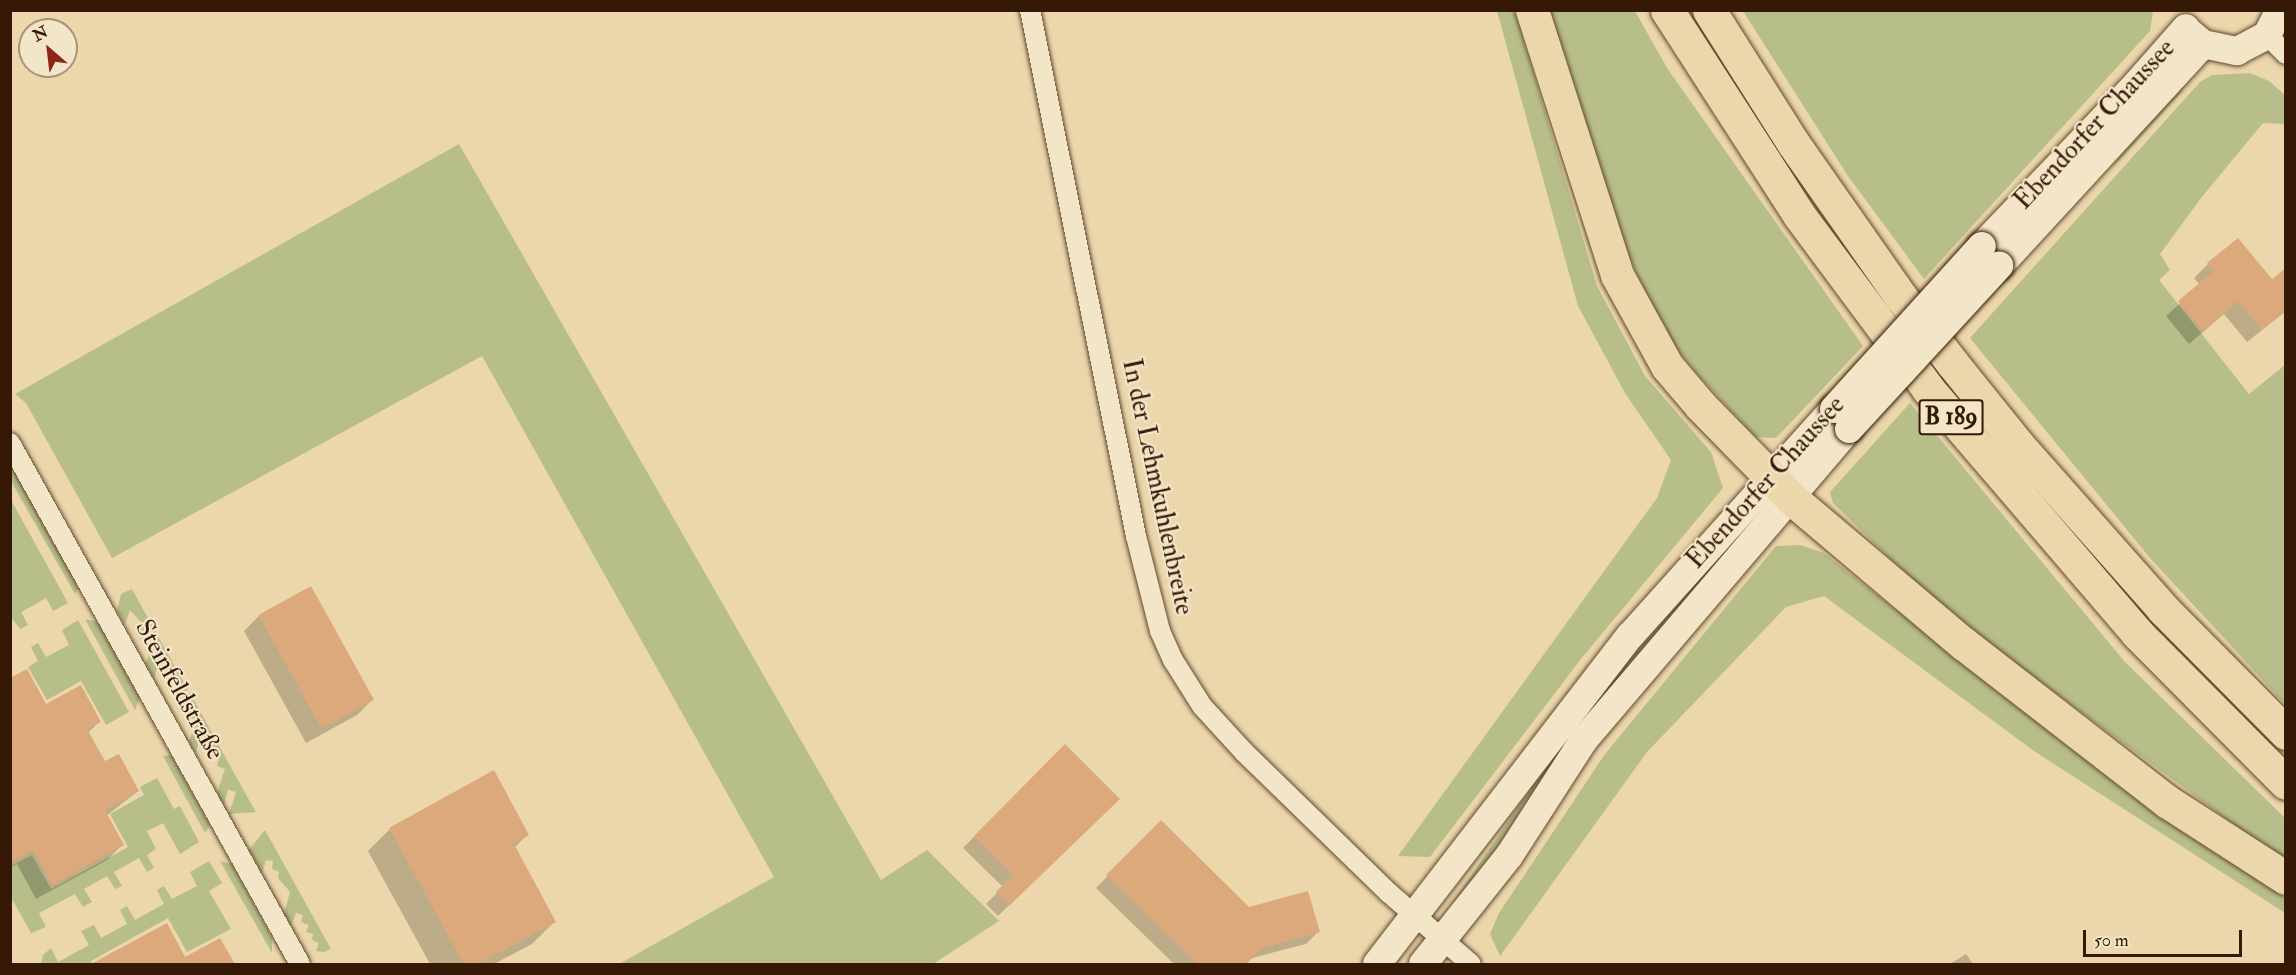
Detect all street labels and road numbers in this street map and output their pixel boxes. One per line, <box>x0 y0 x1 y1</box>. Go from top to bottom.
street label: Ebendorfer Chaussee <box>2008 33 2182 217</box>
street label: In der Lehmkuhlenbreite <box>1115 356 1199 618</box>
street label: Ebendorfer Chaussee <box>1680 390 1852 576</box>
road number: B 189 <box>1918 396 1984 438</box>
street label: Steinfeldstraße <box>128 615 230 765</box>

